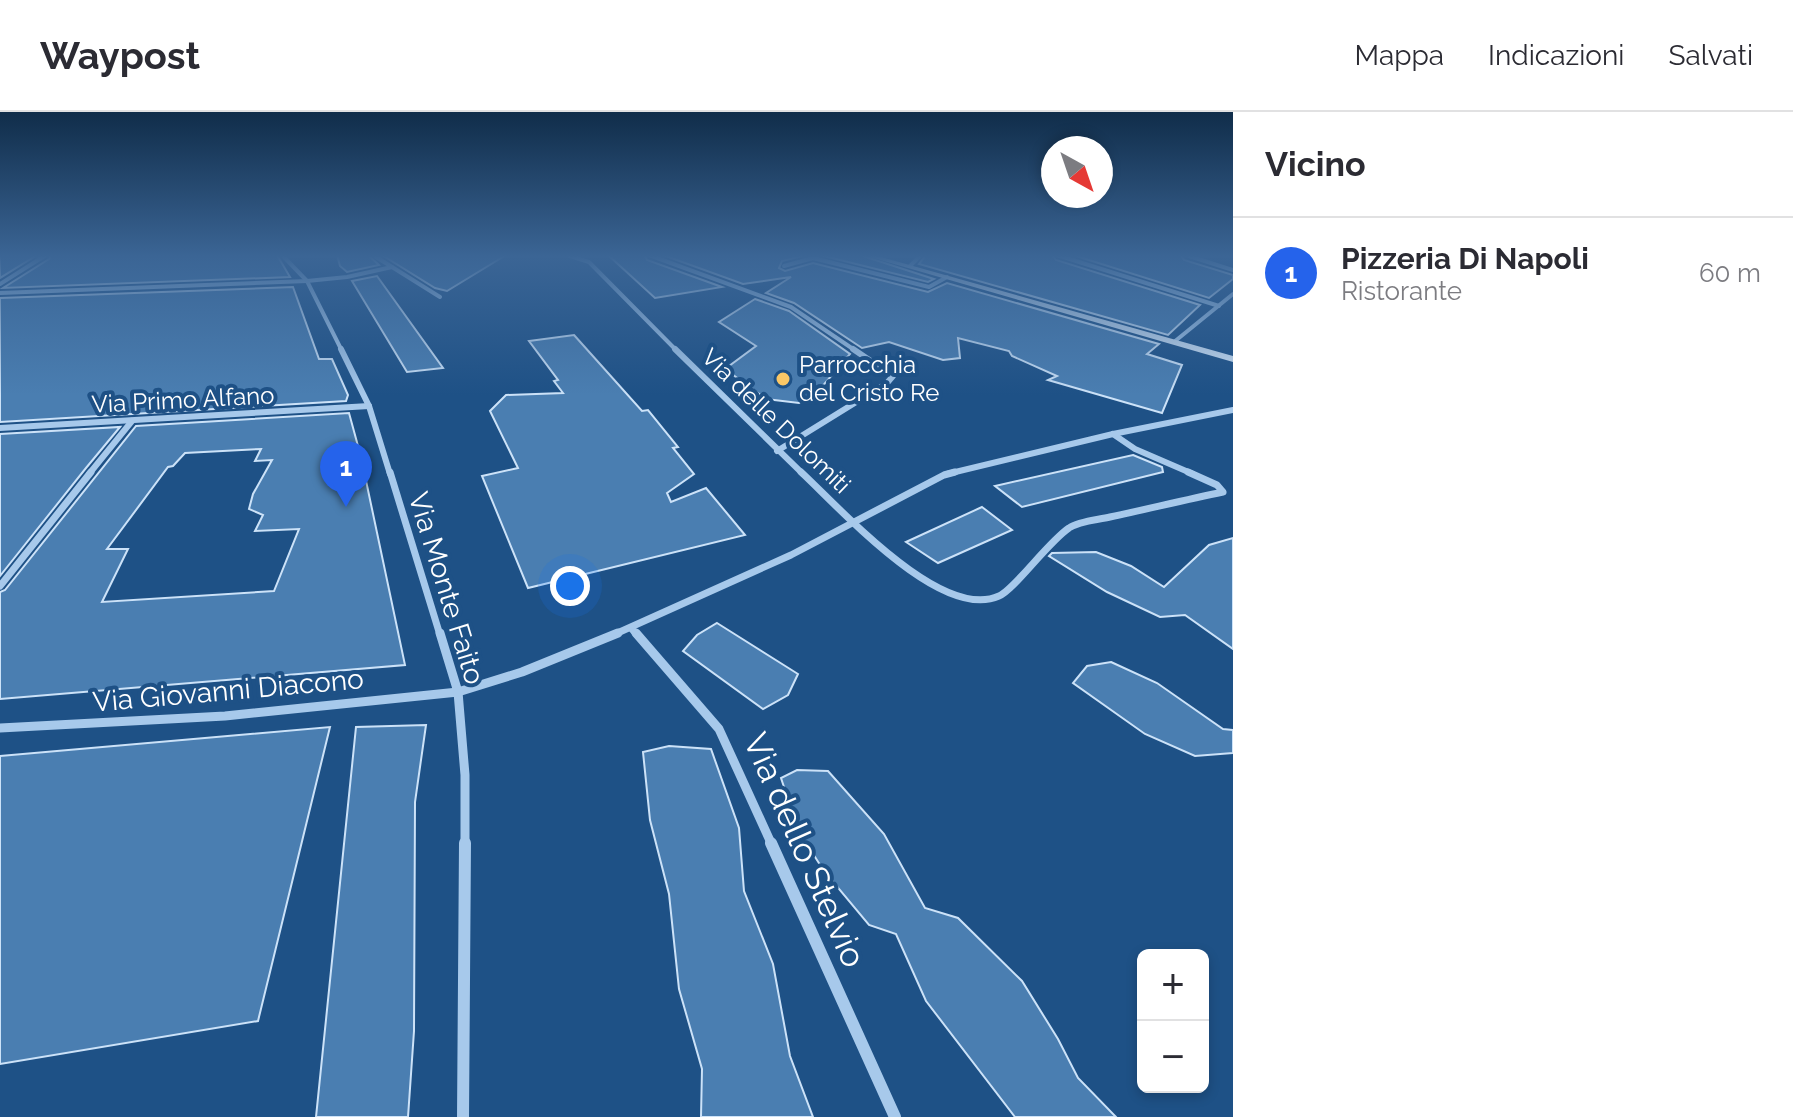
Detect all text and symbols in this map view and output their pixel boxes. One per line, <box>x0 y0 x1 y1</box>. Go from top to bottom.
text: Waypost <box>40 33 200 78</box>
text: Mappa <box>1355 39 1444 72</box>
text: Indicazioni <box>1488 39 1624 72</box>
text: Salvati <box>1668 39 1753 72</box>
north arrow <box>1041 136 1113 208</box>
text: Vicino <box>1265 144 1366 184</box>
text: Pizzeria Di Napoli <box>1341 241 1589 276</box>
text: 1 <box>1285 258 1297 288</box>
text: 60 m <box>1699 258 1761 288</box>
text: Ristorante <box>1341 276 1462 306</box>
street label: Via delle Dolomiti <box>696 342 857 499</box>
place label: Parrocchia del Cristo Re <box>799 350 939 407</box>
marker: Parrocchia del Cristo Re <box>774 370 792 388</box>
street label: Via Primo Alfano <box>91 380 275 419</box>
pin: 1 <box>320 441 372 507</box>
street label: Via Monte Faito <box>402 488 491 688</box>
your location <box>550 566 590 606</box>
street label: Via Giovanni Diacono <box>91 662 365 719</box>
street label: Via dello Stelvio <box>735 727 875 973</box>
map controls <box>1137 949 1209 1093</box>
button: + <box>1137 949 1209 1021</box>
button: − <box>1137 1021 1209 1093</box>

